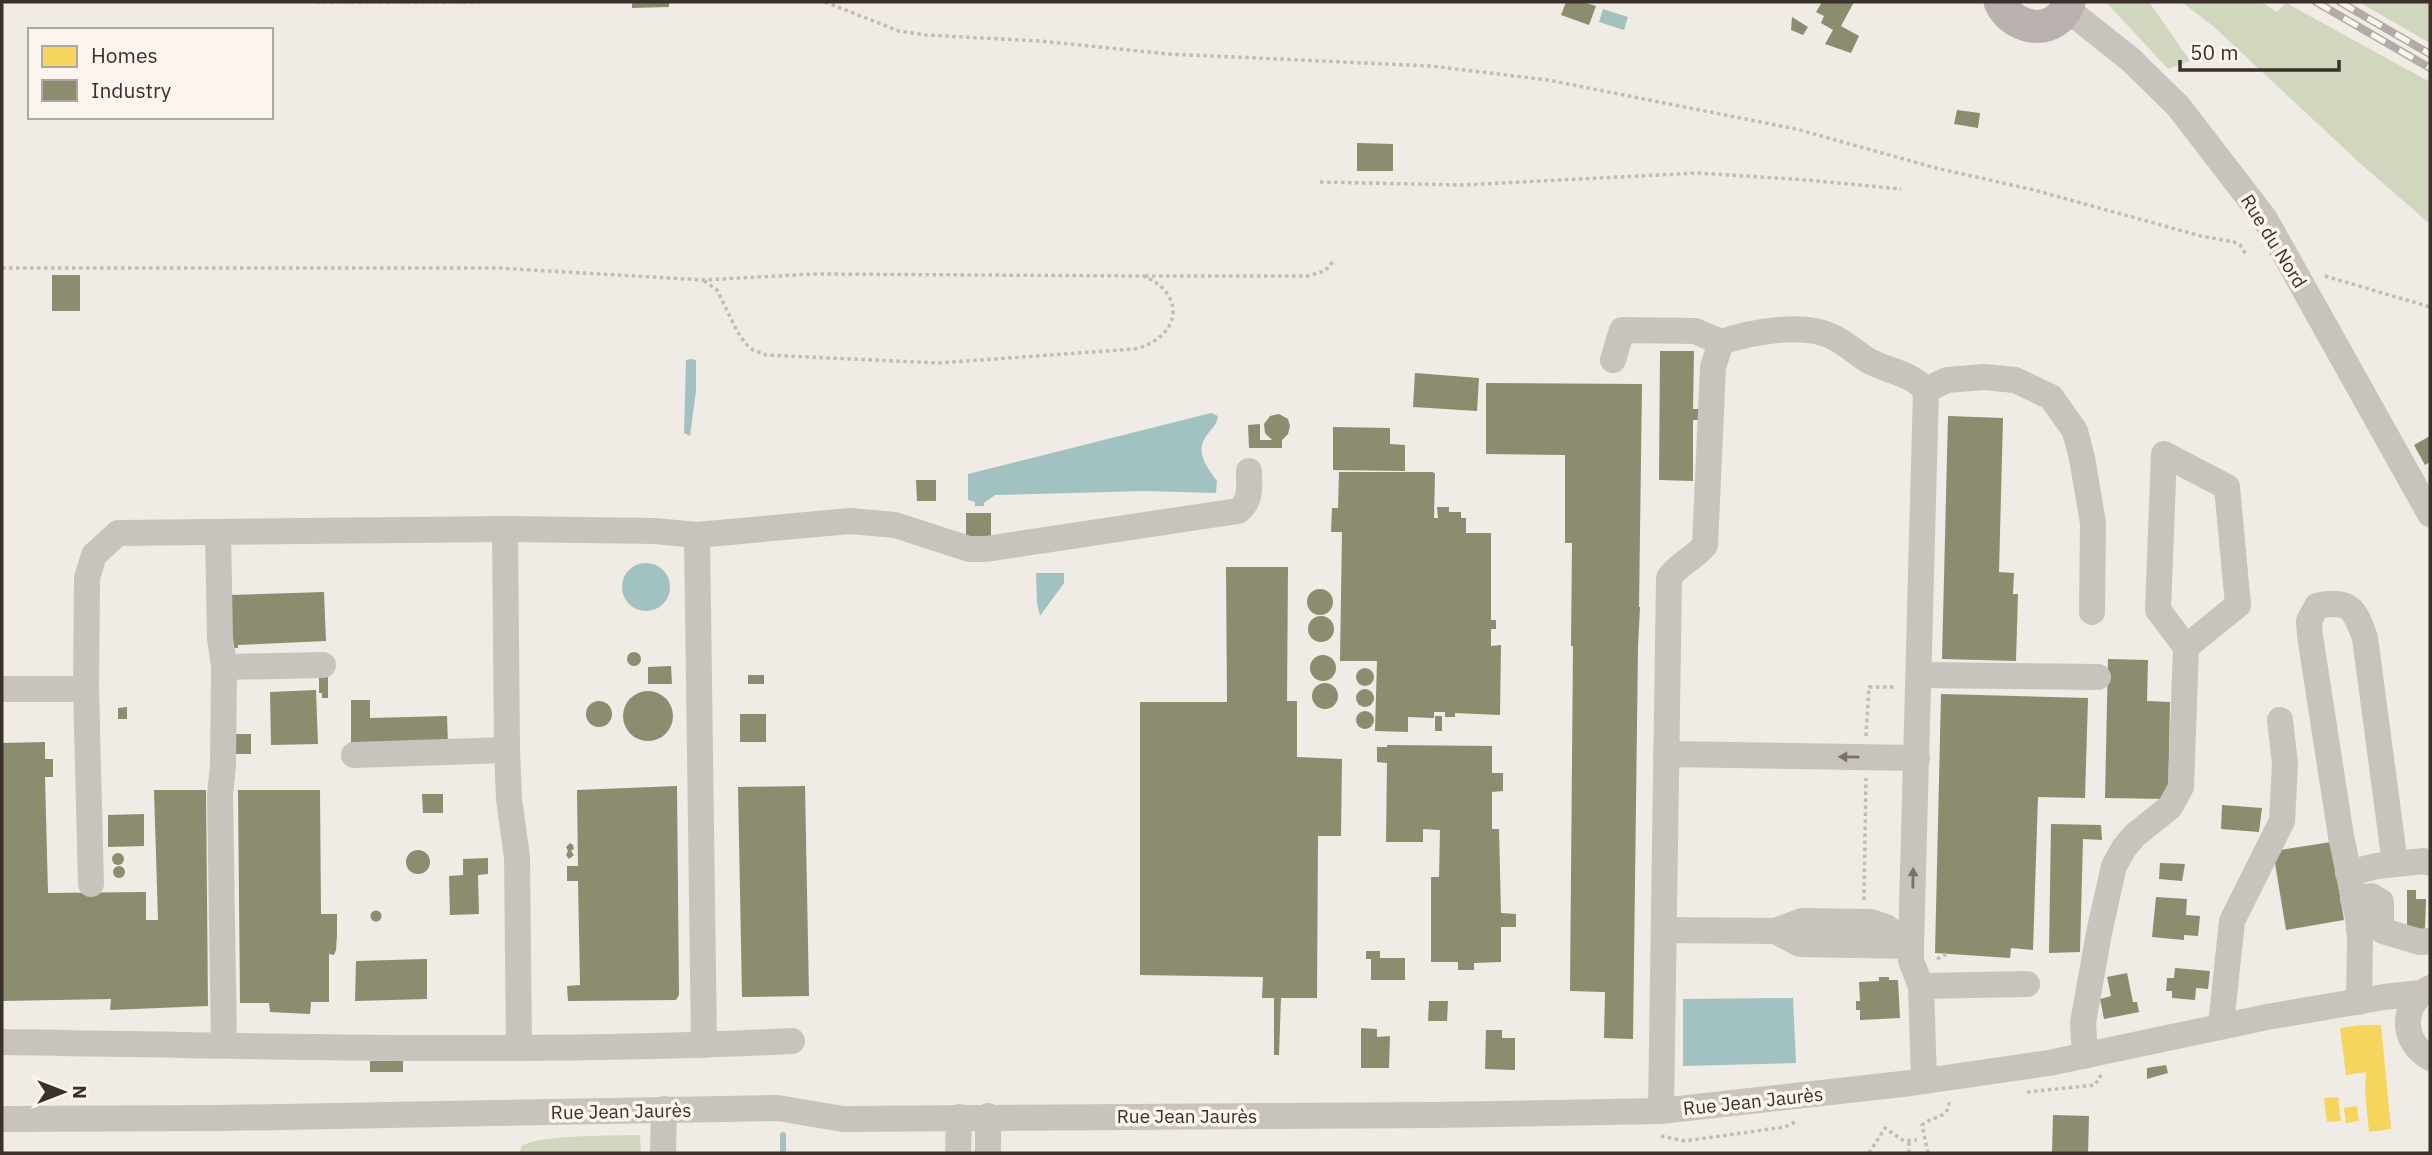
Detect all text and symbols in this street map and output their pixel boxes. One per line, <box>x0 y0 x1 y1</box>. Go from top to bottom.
legend <box>28 28 273 119</box>
scale bar <box>2180 28 2339 72</box>
text: 50 m <box>2190 38 2239 66</box>
text: Homes <box>91 41 158 69</box>
text: Industry <box>91 76 172 104</box>
street label: Rue du Nord <box>2236 190 2312 292</box>
one-way arrow <box>1837 751 1859 762</box>
one-way arrow <box>1907 867 1918 889</box>
north arrow <box>28 1057 98 1127</box>
street label: Rue Jean Jaurès <box>1682 1082 1824 1120</box>
text: N <box>68 1085 92 1099</box>
street label: Rue Jean Jaurès <box>550 1098 692 1124</box>
street label: Rue Jean Jaurès <box>1117 1104 1257 1128</box>

